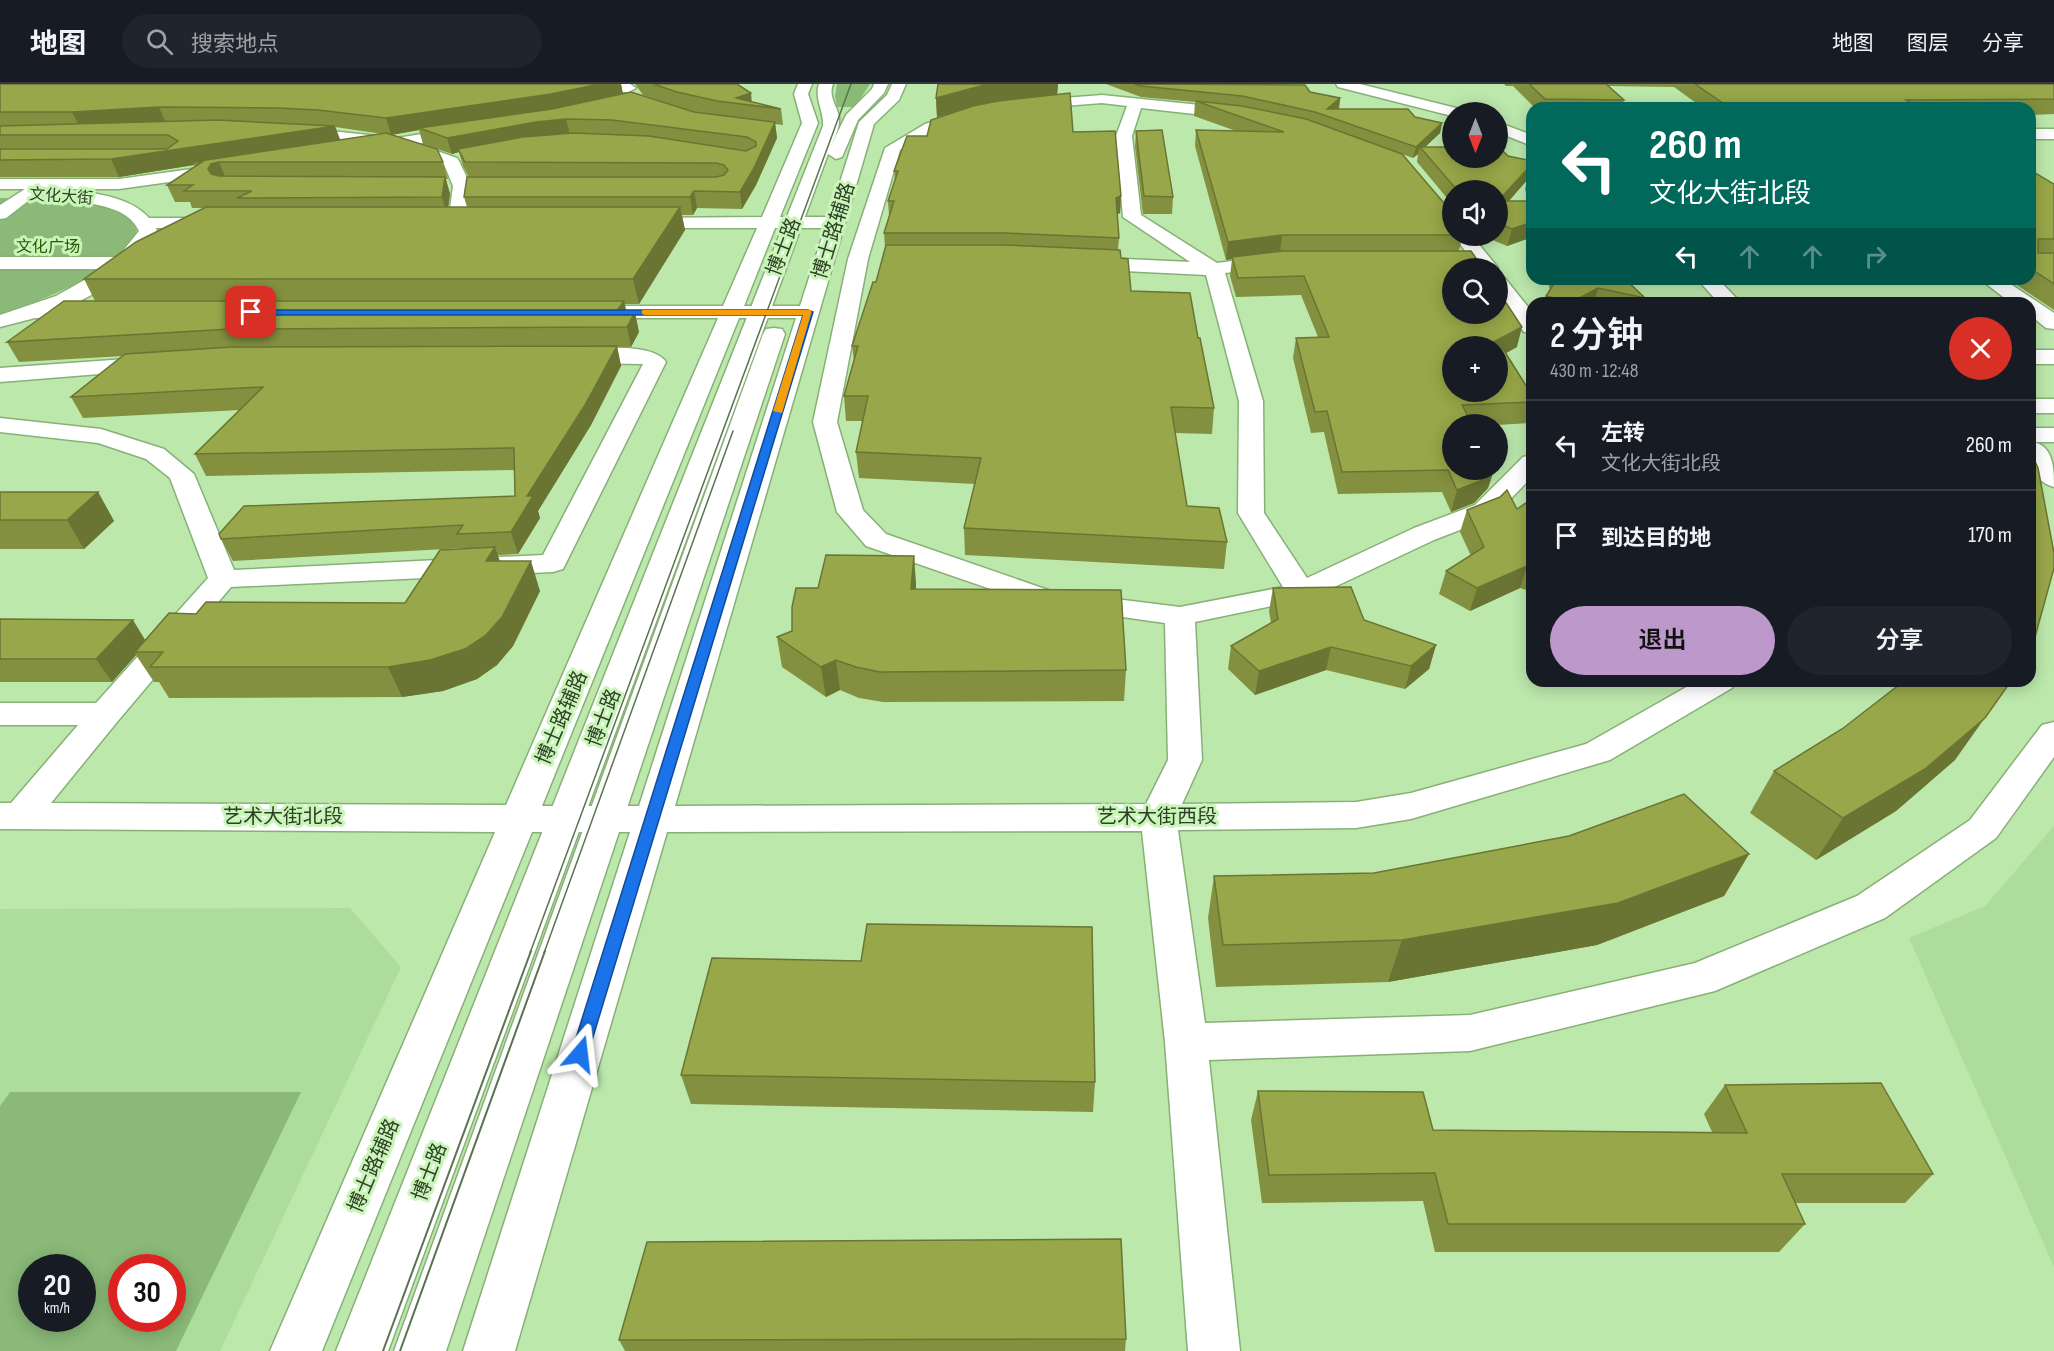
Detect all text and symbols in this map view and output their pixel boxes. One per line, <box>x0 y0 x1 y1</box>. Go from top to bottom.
search box <box>122 14 542 68</box>
icon: search <box>143 25 176 58</box>
text: 地图 <box>30 28 86 61</box>
text: 搜索地点 <box>191 31 279 58</box>
text: 地图 <box>1832 31 1874 56</box>
text: 图层 <box>1907 31 1949 56</box>
text: 分享 <box>1982 31 2024 56</box>
north arrow <box>1442 102 1508 168</box>
map controls <box>1442 102 1508 480</box>
text: 260 m <box>1649 120 1742 171</box>
icon: left <box>1550 126 1628 204</box>
text: 文化大街北段 <box>1649 178 1811 210</box>
street label: 博士路辅路 <box>808 180 860 282</box>
button: sound <box>1442 180 1508 246</box>
street label: 文化大街 <box>28 185 94 209</box>
street label: 博士路 <box>762 215 806 279</box>
park label: 文化广场 <box>16 238 80 257</box>
icon: left <box>1670 240 1703 273</box>
icon: ahead <box>1733 240 1766 273</box>
icon: ahead <box>1796 240 1829 273</box>
icon: right <box>1859 240 1892 273</box>
button: search <box>1442 258 1508 324</box>
pin <box>225 286 276 337</box>
icon: arrive <box>234 295 267 328</box>
text: 2 分钟 <box>1550 315 1643 358</box>
button: close <box>1949 317 2012 380</box>
button: + <box>1442 336 1508 402</box>
text: 430 m · 12:48 <box>1550 359 1639 383</box>
button: − <box>1442 414 1508 480</box>
text: 左转 <box>1601 420 1645 447</box>
icon: left <box>1550 429 1583 462</box>
text: 260 m <box>1966 432 2012 459</box>
text: 文化大街北段 <box>1601 452 1721 476</box>
icon: arrive <box>1550 519 1583 552</box>
text: 170 m <box>1968 522 2012 549</box>
text: 到达目的地 <box>1601 525 1711 552</box>
button: 退出 <box>1550 606 1775 675</box>
button: 分享 <box>1787 606 2012 675</box>
street label: 博士路辅路 <box>531 667 593 769</box>
street label: 博士路 <box>582 686 626 750</box>
street label: 艺术大街北段 <box>223 805 343 829</box>
street label: 艺术大街西段 <box>1097 805 1217 829</box>
position arrow <box>548 1022 612 1086</box>
street label: 博士路辅路 <box>343 1115 405 1217</box>
street label: 博士路 <box>408 1140 452 1204</box>
speed limit sign: 30 <box>108 1254 186 1332</box>
text: 20 <box>43 1268 71 1304</box>
text: km/h <box>44 1299 70 1318</box>

